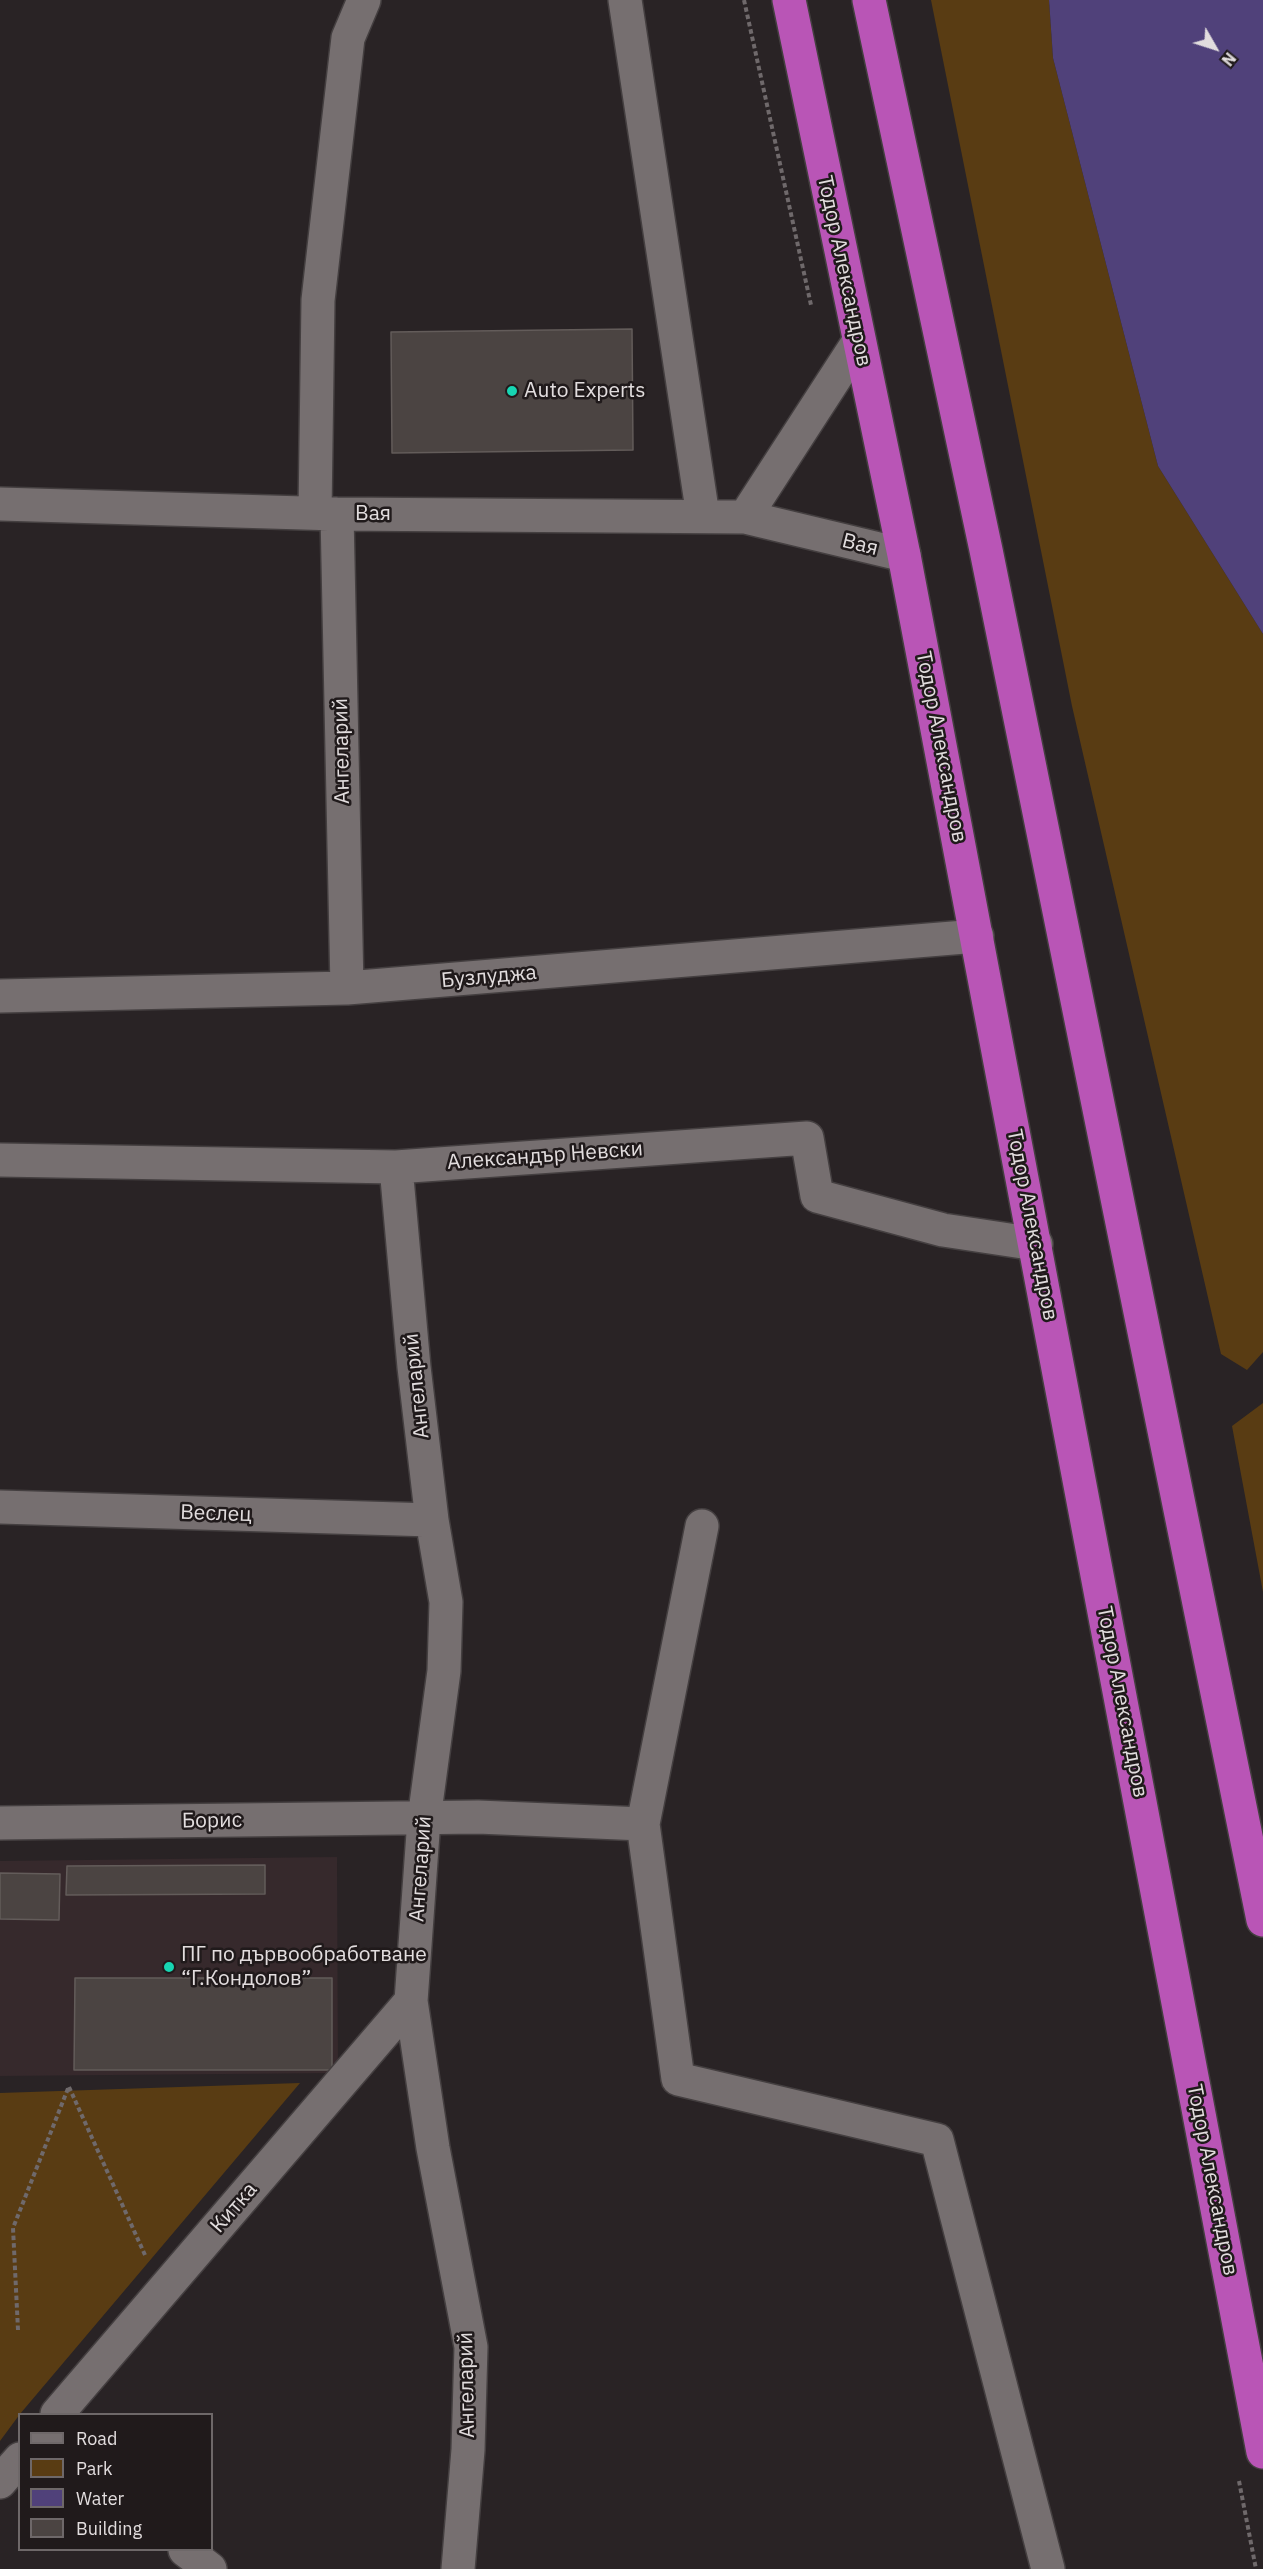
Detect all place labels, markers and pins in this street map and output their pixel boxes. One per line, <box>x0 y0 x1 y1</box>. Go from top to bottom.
place label: Auto Experts <box>524 378 645 404</box>
marker: Auto Experts <box>505 384 519 398</box>
place label: ПГ по дървообработване “Г.Кондолов” <box>181 1942 427 1992</box>
marker: ПГ по дървообработване “Г.Кондолов” <box>162 1960 176 1974</box>

